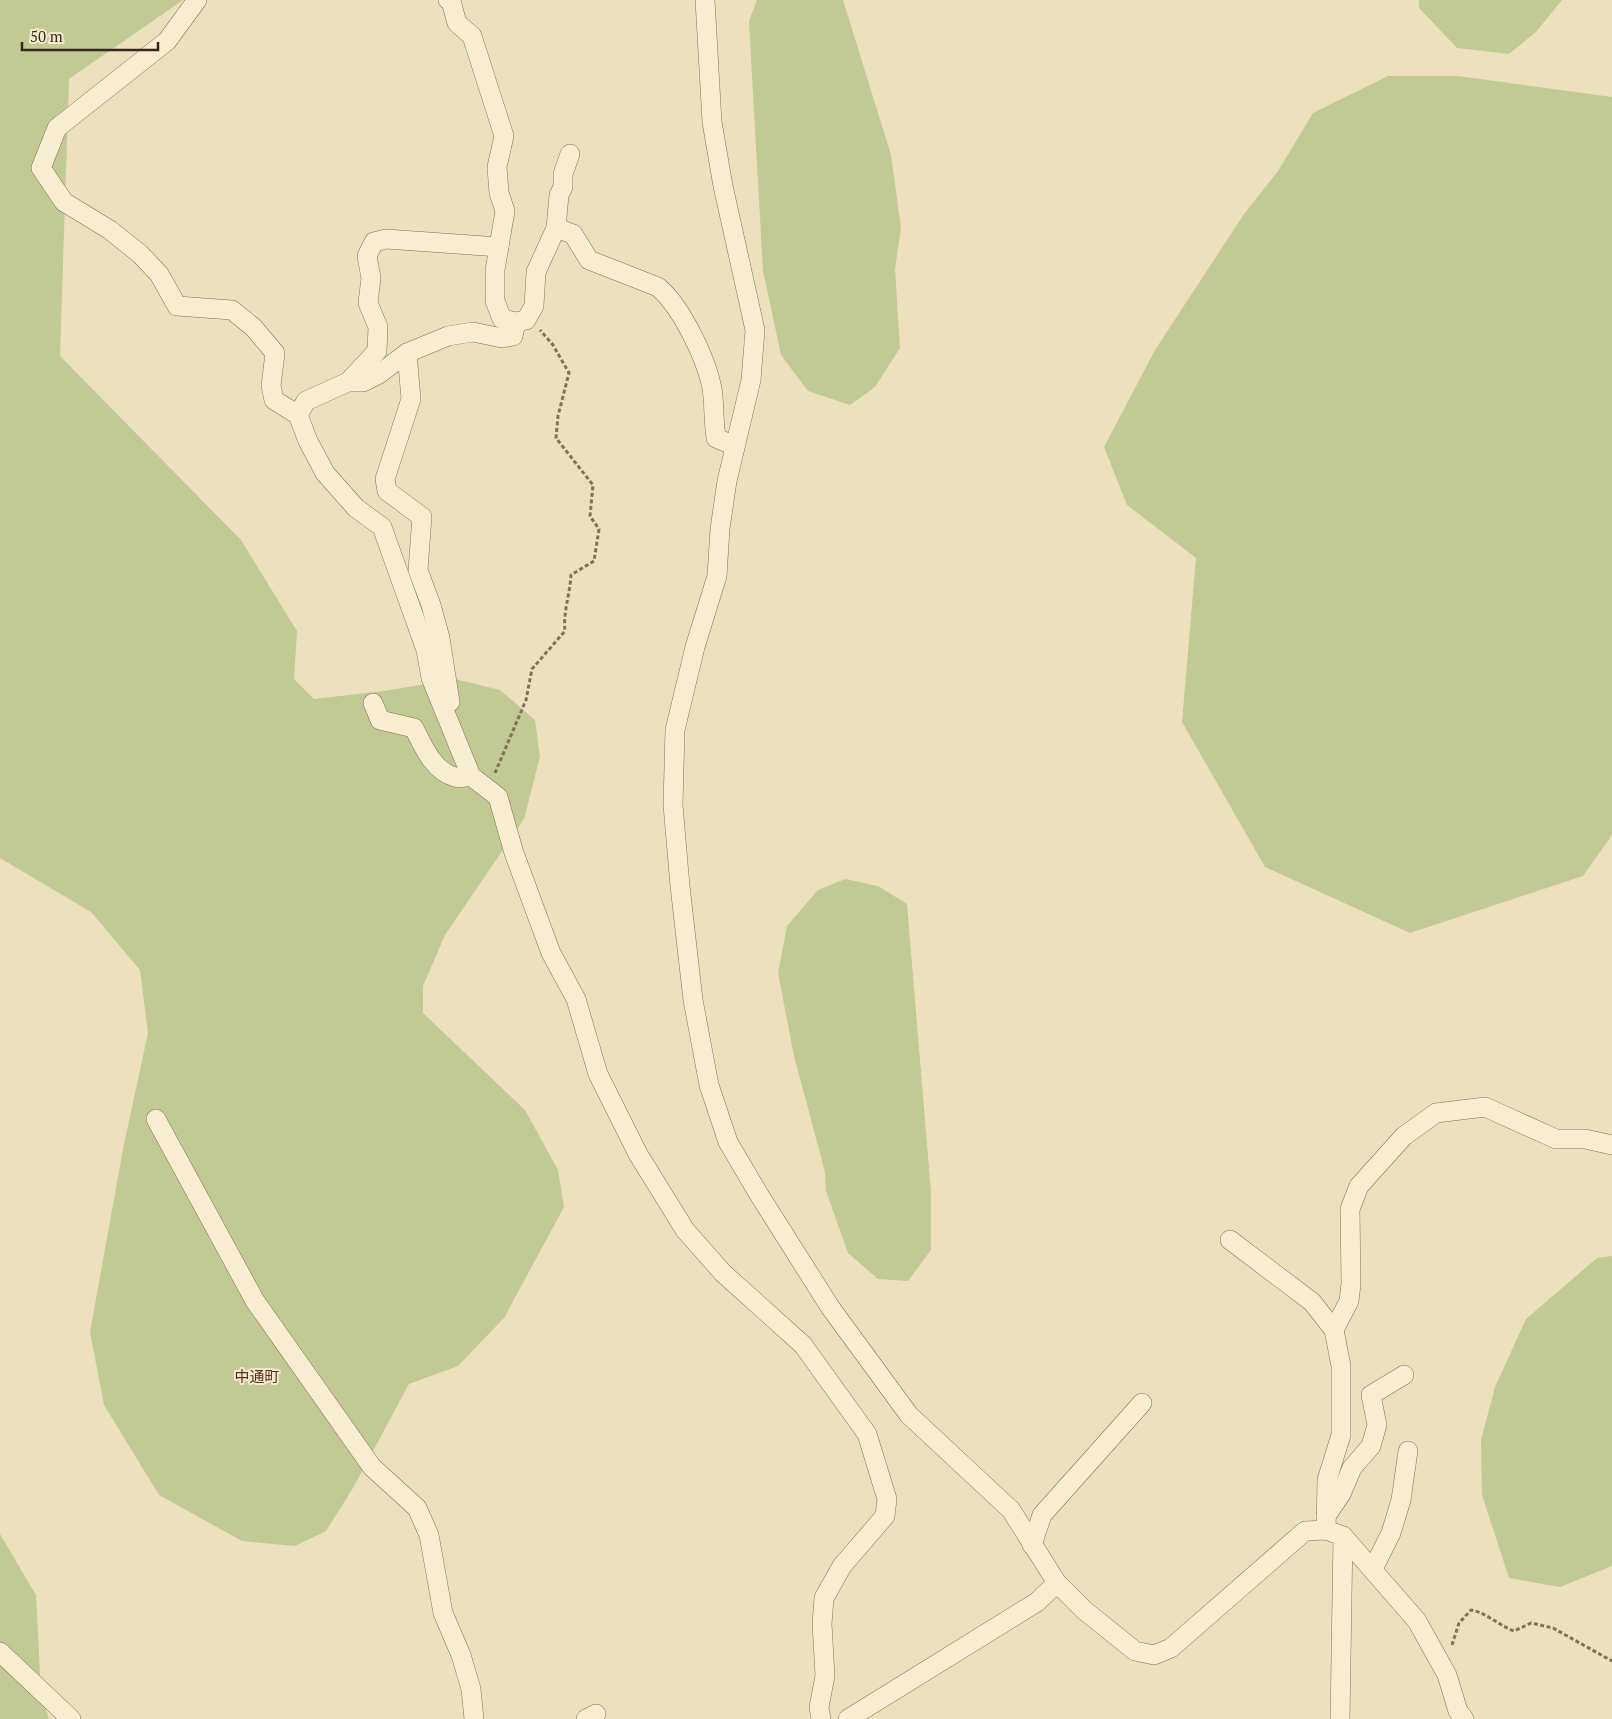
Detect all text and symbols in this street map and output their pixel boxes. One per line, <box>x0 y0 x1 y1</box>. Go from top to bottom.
scale bar <box>22 20 159 52</box>
text: 50 m <box>30 26 63 46</box>
district label: 中通町 <box>234 1366 280 1386</box>

